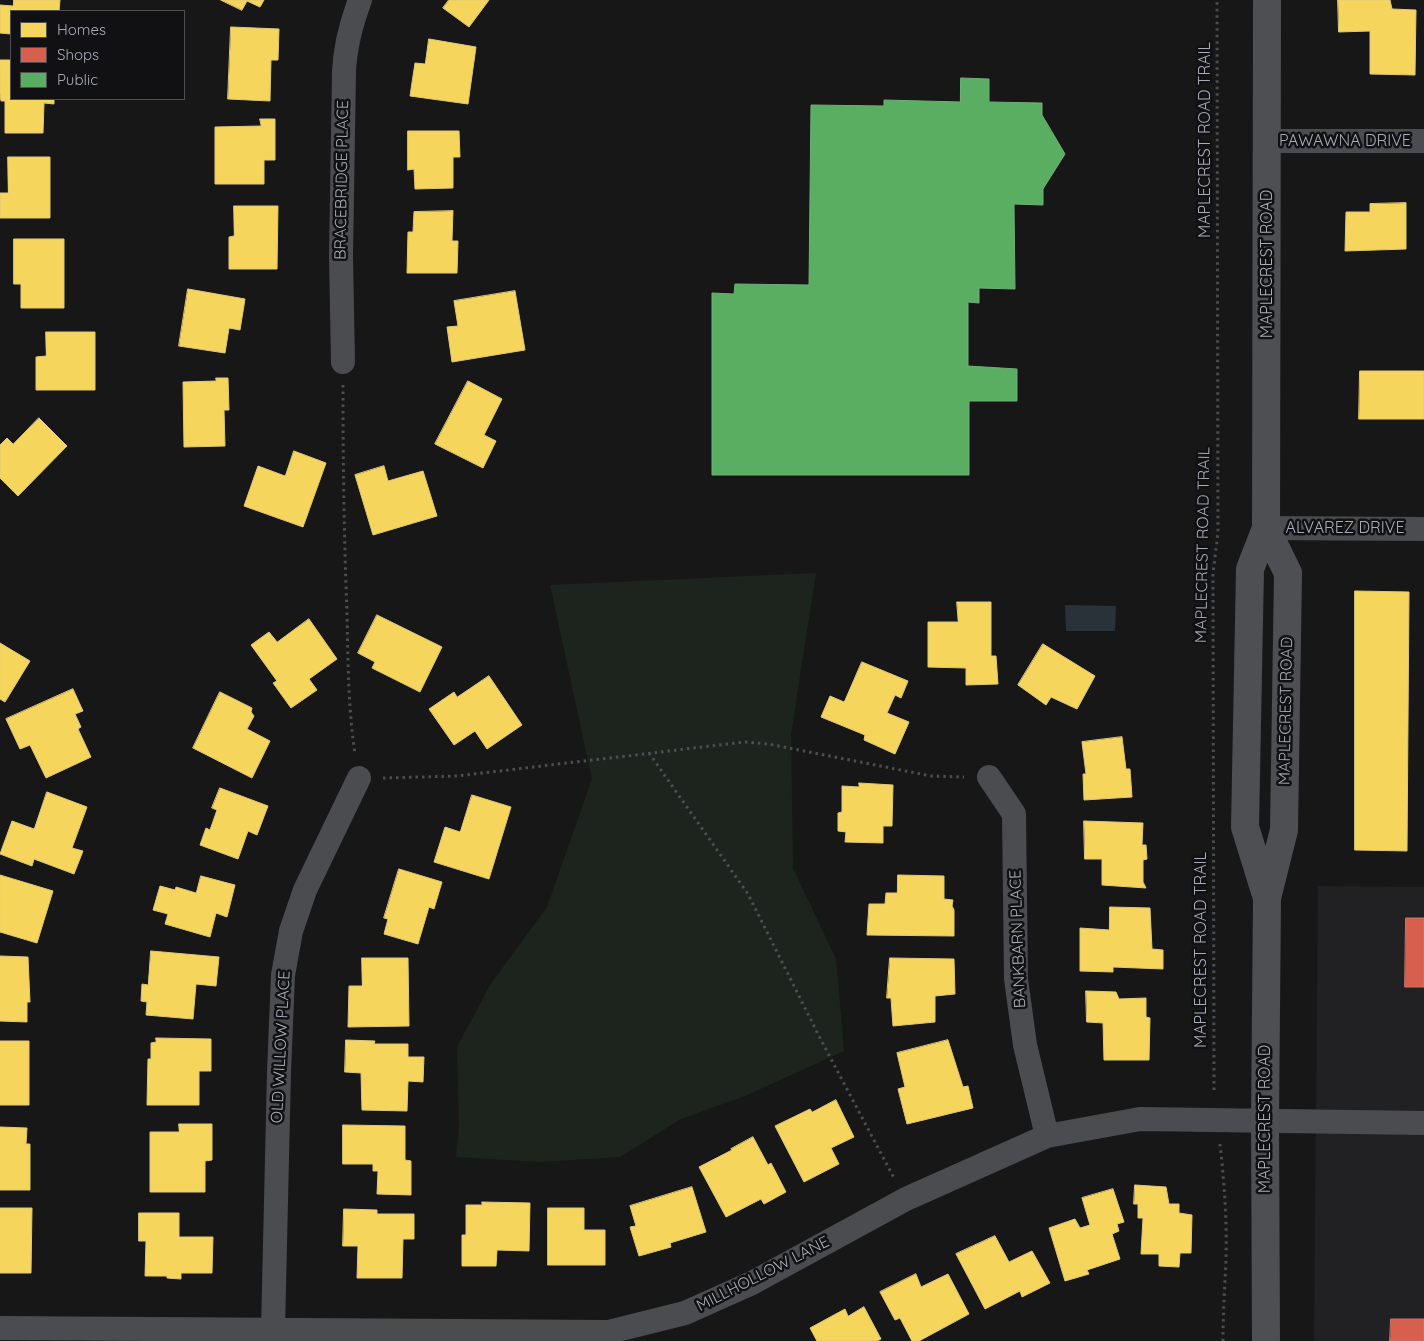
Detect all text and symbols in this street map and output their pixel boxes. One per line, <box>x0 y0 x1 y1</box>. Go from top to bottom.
legend <box>10 10 185 100</box>
text: Homes <box>57 20 106 39</box>
street label: MAPLECREST ROAD TRAIL <box>1195 42 1215 238</box>
text: Shops <box>57 45 99 64</box>
text: Public <box>57 70 98 89</box>
street label: BRACEBRIDGE PLACE <box>331 100 353 260</box>
street label: PAWAWNA DRIVE <box>1279 131 1411 151</box>
street label: MAPLECREST ROAD <box>1257 190 1277 338</box>
street label: MAPLECREST ROAD TRAIL <box>1192 447 1214 643</box>
street label: ALVAREZ DRIVE <box>1286 518 1404 538</box>
street label: MAPLECREST ROAD <box>1275 637 1297 785</box>
street label: MAPLECREST ROAD TRAIL <box>1191 852 1211 1048</box>
street label: BANKBARN PLACE <box>1006 869 1030 1009</box>
street label: OLD WILLOW PLACE <box>267 970 295 1124</box>
street label: MAPLECREST ROAD <box>1255 1045 1275 1193</box>
street label: MILLHOLLOW LANE <box>693 1232 833 1316</box>

